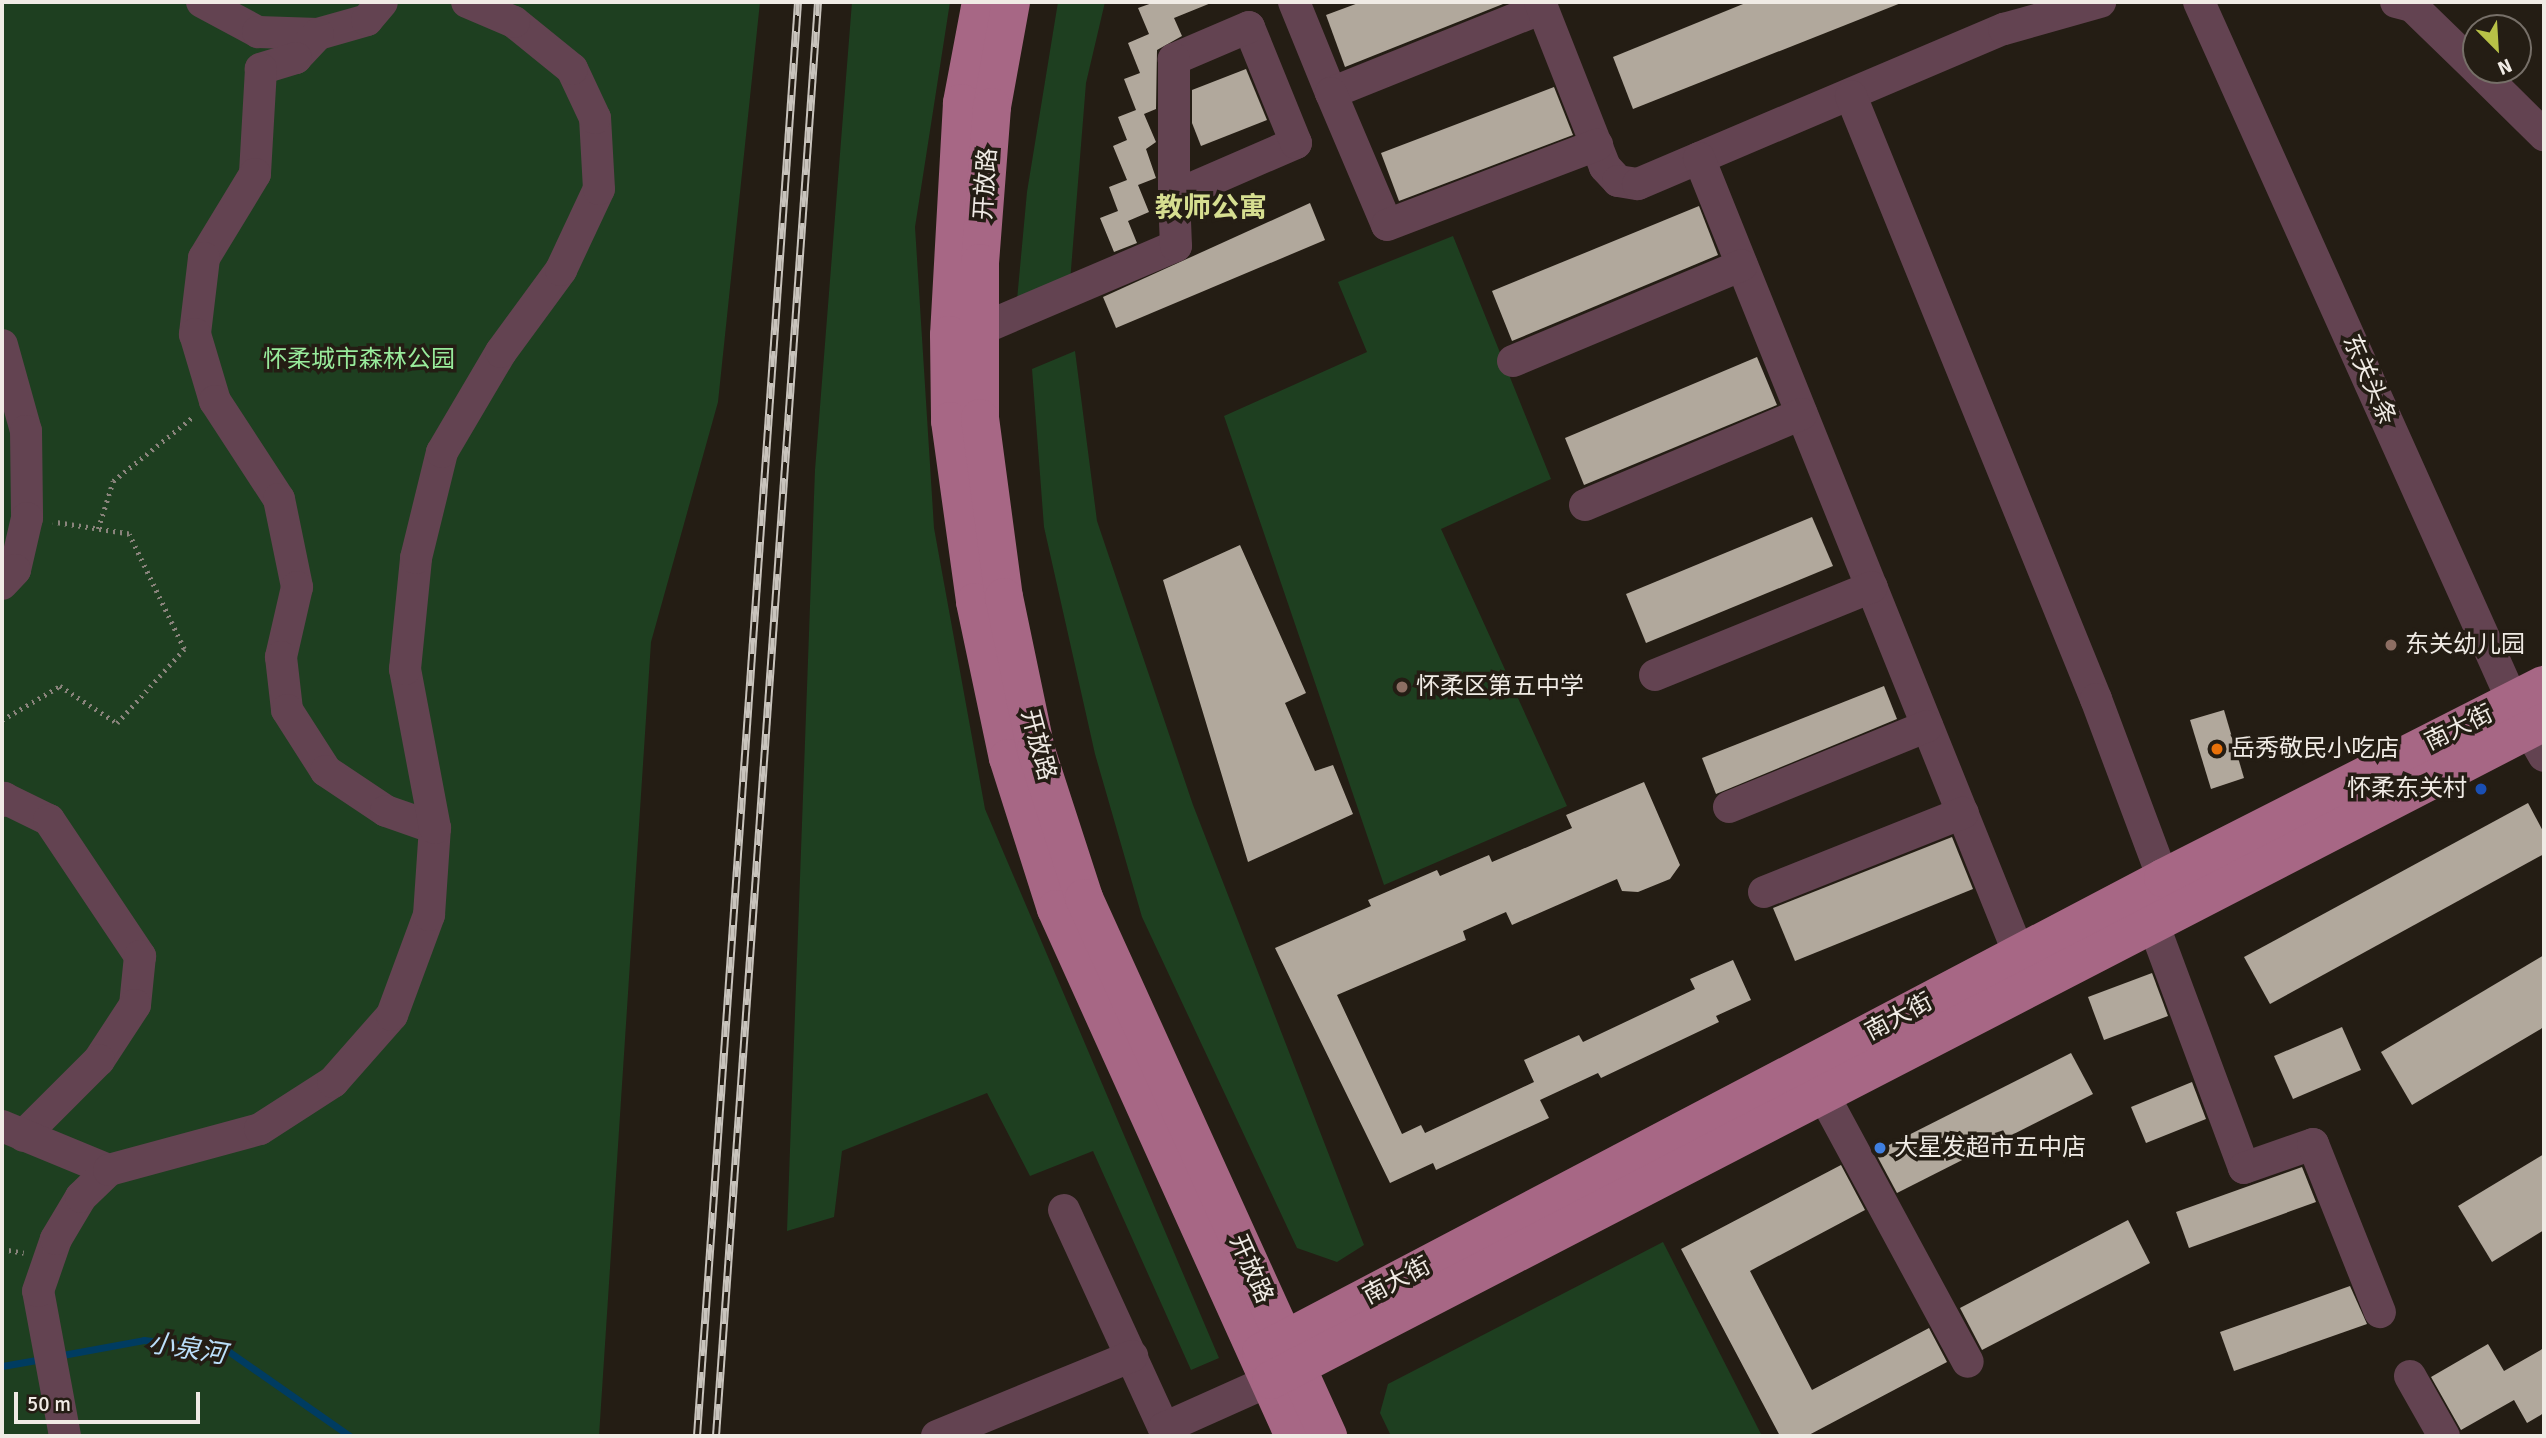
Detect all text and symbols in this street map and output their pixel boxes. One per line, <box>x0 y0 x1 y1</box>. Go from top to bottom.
north arrow <box>2462 14 2532 84</box>
text: N <box>2494 53 2516 80</box>
street label: 开放路 <box>969 147 1003 221</box>
district label: 教师公寓 <box>1155 191 1267 225</box>
street label: 东关头条 <box>2336 330 2402 430</box>
park label: 怀柔城市森林公园 <box>263 346 455 374</box>
place label: 东关幼儿园 <box>2405 631 2525 659</box>
marker: 东关幼儿园 <box>2383 637 2399 653</box>
place label: 怀柔区第五中学 <box>1416 673 1584 701</box>
marker: 怀柔区第五中学 <box>1394 679 1410 695</box>
street label: 南大街 <box>2420 699 2498 757</box>
street label: 开放路 <box>1015 706 1061 784</box>
place label: 岳秀敬民小吃店 <box>2231 735 2399 763</box>
marker: 岳秀敬民小吃店 <box>2209 741 2225 757</box>
place label: 怀柔东关村 <box>2347 775 2467 803</box>
marker: 怀柔东关村 <box>2473 781 2489 797</box>
street label: 南大街 <box>1860 987 1938 1047</box>
place label: 大星发超市五中店 <box>1894 1134 2086 1162</box>
marker: 大星发超市五中店 <box>1872 1140 1888 1156</box>
street label: 开放路 <box>1223 1230 1279 1308</box>
street label: 南大街 <box>1358 1251 1436 1311</box>
water label: 小泉河 <box>146 1328 228 1372</box>
scale bar <box>18 1378 203 1422</box>
text: 50 m <box>27 1391 71 1417</box>

